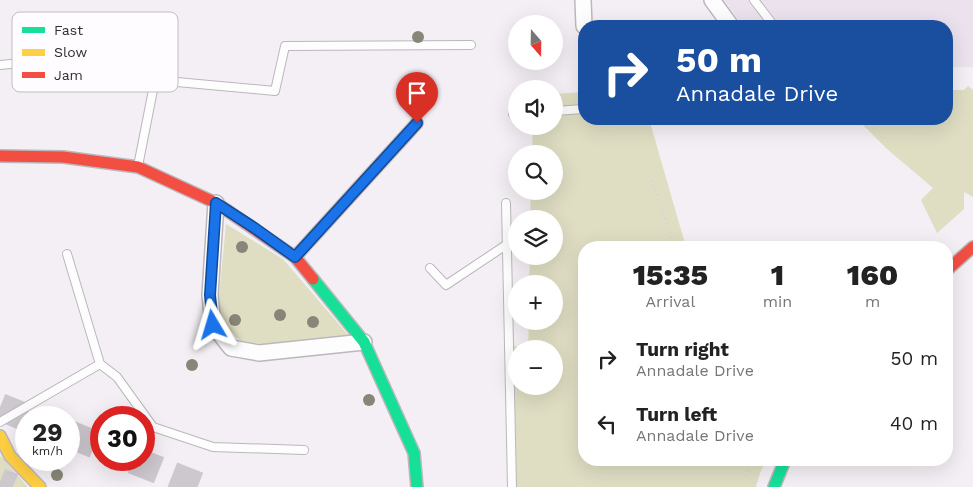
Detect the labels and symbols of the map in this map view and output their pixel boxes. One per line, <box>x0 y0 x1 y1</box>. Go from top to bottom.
legend <box>12 12 178 92</box>
north arrow <box>508 15 562 70</box>
text: Fast <box>54 22 83 38</box>
text: Slow <box>54 44 87 60</box>
text: Jam <box>54 67 83 83</box>
pin <box>396 72 438 123</box>
position arrow <box>186 298 238 350</box>
speed limit sign: 30 <box>90 406 155 471</box>

